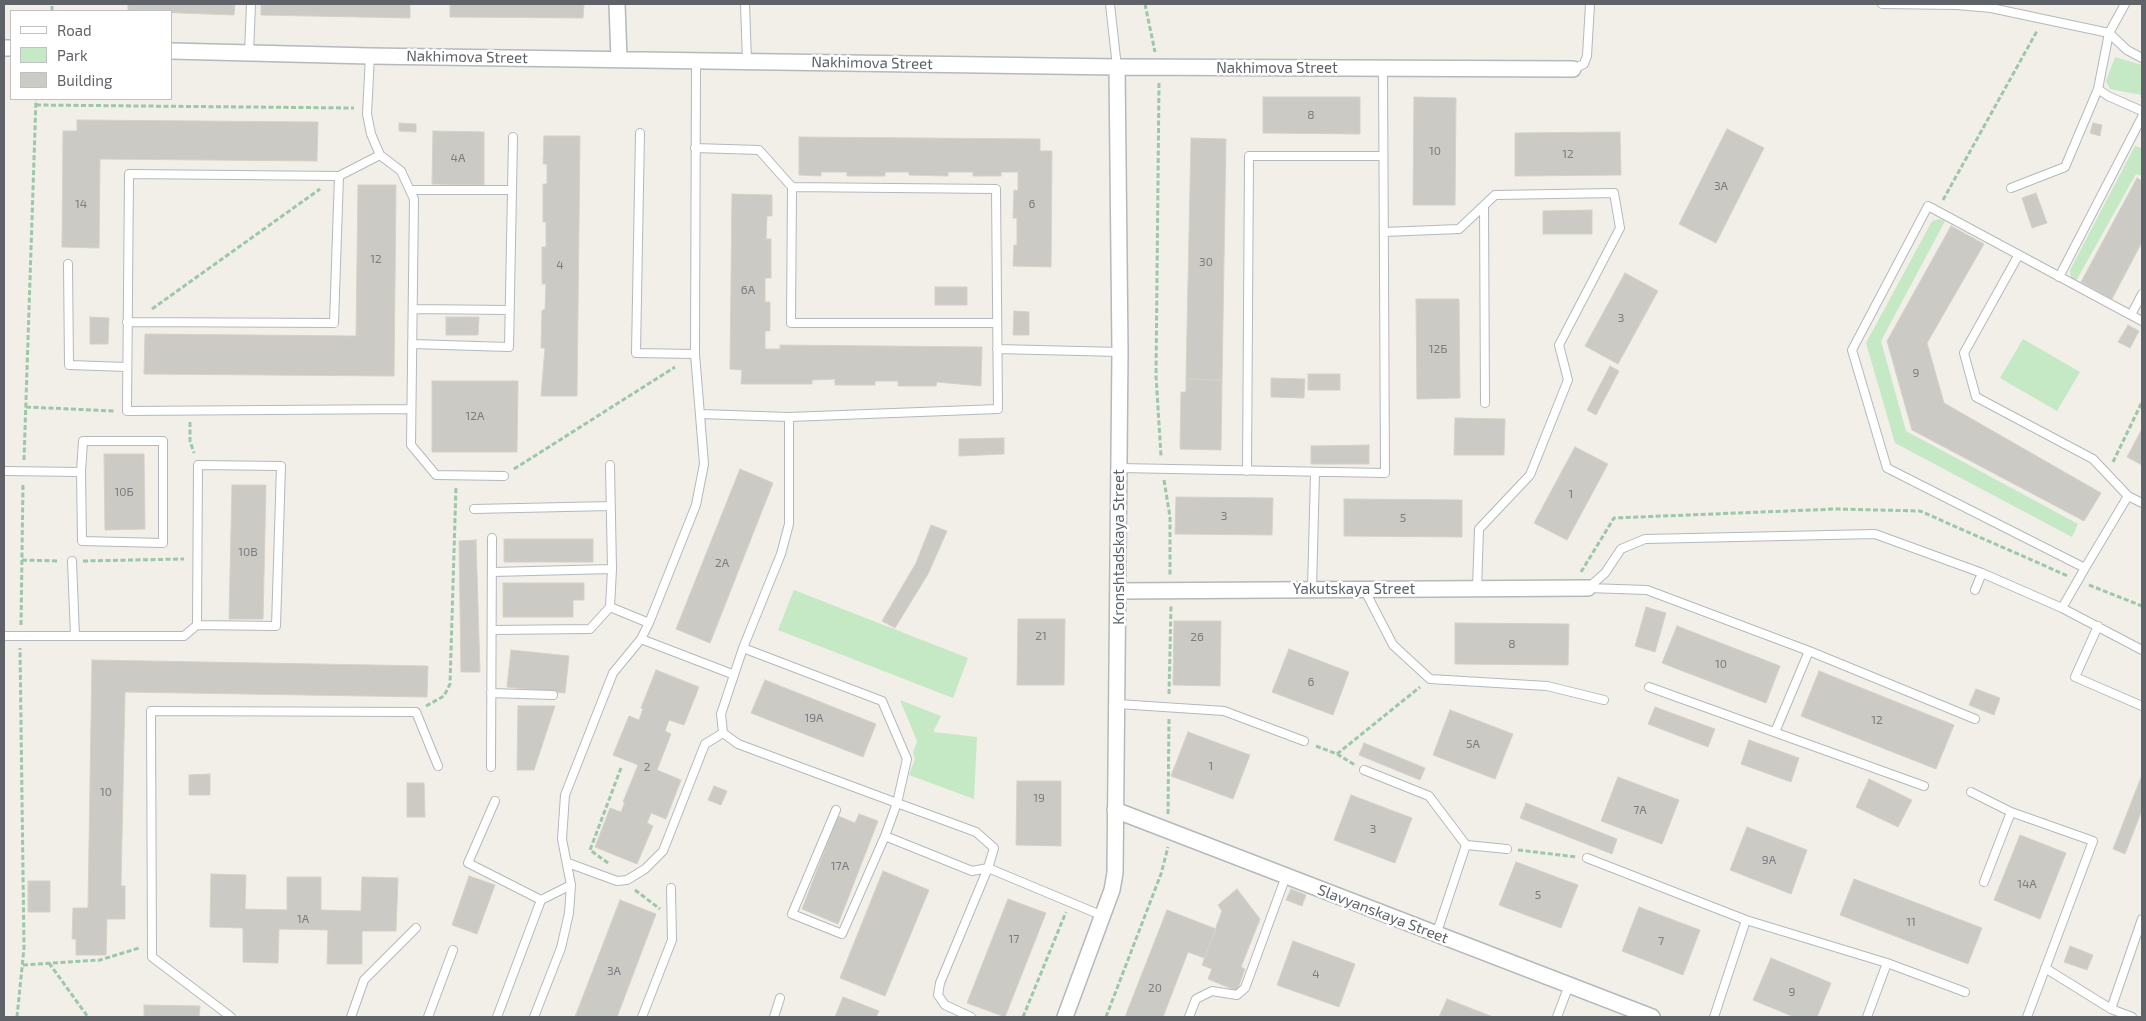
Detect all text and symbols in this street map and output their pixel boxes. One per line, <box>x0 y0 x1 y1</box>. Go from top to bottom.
legend <box>10 10 172 100</box>
text: Road <box>57 21 92 39</box>
text: Park <box>57 46 88 64</box>
street label: Nakhimova Street <box>406 47 528 67</box>
street label: Nakhimova Street <box>811 53 933 73</box>
street label: Nakhimova Street <box>1216 59 1338 77</box>
text: Building <box>57 71 112 89</box>
house number: 8 <box>1307 108 1315 122</box>
house number: 10 <box>1429 144 1441 158</box>
house number: 12 <box>1562 147 1574 161</box>
house number: 4А <box>451 151 465 165</box>
house number: 3А <box>1714 179 1728 193</box>
house number: 14 <box>75 197 87 211</box>
house number: 6 <box>1029 197 1035 211</box>
house number: 12 <box>370 252 382 266</box>
house number: 30 <box>1199 255 1213 269</box>
house number: 4 <box>556 258 564 272</box>
house number: 6А <box>741 283 755 297</box>
house number: 3 <box>1618 311 1624 325</box>
house number: 12Б <box>1429 342 1447 356</box>
house number: 9 <box>1913 366 1919 380</box>
house number: 12А <box>466 409 484 423</box>
street label: Kronshtadskaya Street <box>1110 469 1128 625</box>
house number: 10Б <box>114 485 134 499</box>
house number: 1 <box>1569 487 1573 501</box>
house number: 3 <box>1221 509 1227 523</box>
house number: 5 <box>1400 511 1406 525</box>
house number: 10В <box>238 545 258 559</box>
house number: 2А <box>715 556 729 570</box>
street label: Yakutskaya Street <box>1293 580 1415 598</box>
house number: 21 <box>1035 629 1047 643</box>
house number: 26 <box>1190 630 1204 644</box>
house number: 8 <box>1508 637 1516 651</box>
house number: 10 <box>1715 657 1727 671</box>
house number: 6 <box>1308 675 1314 689</box>
house number: 19А <box>804 711 824 725</box>
house number: 12 <box>1871 713 1883 727</box>
house number: 5А <box>1466 737 1480 751</box>
house number: 1 <box>1209 759 1213 773</box>
house number: 2 <box>644 760 650 774</box>
house number: 10 <box>100 785 112 799</box>
house number: 19 <box>1033 791 1045 805</box>
house number: 7А <box>1633 803 1647 817</box>
house number: 3 <box>1370 822 1376 836</box>
house number: 9А <box>1762 853 1776 867</box>
house number: 17А <box>831 859 849 873</box>
house number: 14А <box>2017 877 2037 891</box>
street label: Slavyanskaya Street <box>1315 881 1451 947</box>
house number: 5 <box>1535 888 1541 902</box>
house number: 1А <box>297 912 309 926</box>
house number: 11 <box>1906 915 1916 929</box>
house number: 17 <box>1009 932 1019 946</box>
house number: 7 <box>1658 934 1664 948</box>
house number: 3А <box>607 964 621 978</box>
house number: 4 <box>1312 967 1320 981</box>
house number: 20 <box>1148 981 1162 995</box>
house number: 9 <box>1789 985 1795 999</box>

